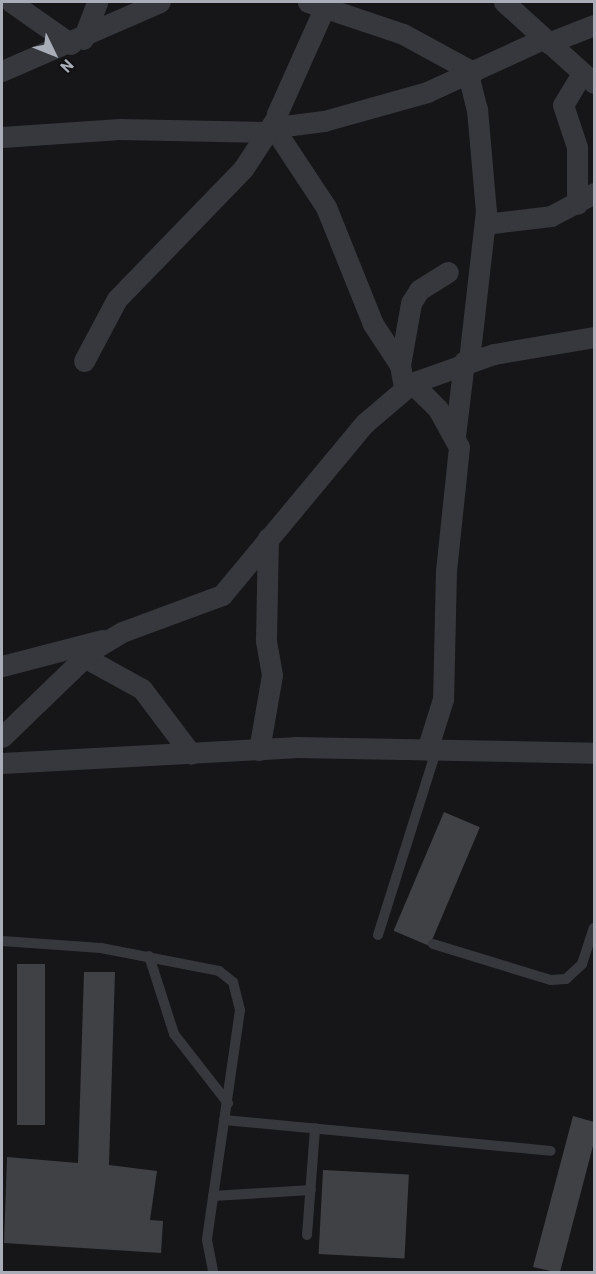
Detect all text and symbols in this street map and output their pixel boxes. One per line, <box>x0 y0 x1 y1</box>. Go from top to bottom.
north arrow <box>24 24 84 84</box>
text: N <box>57 56 78 77</box>

